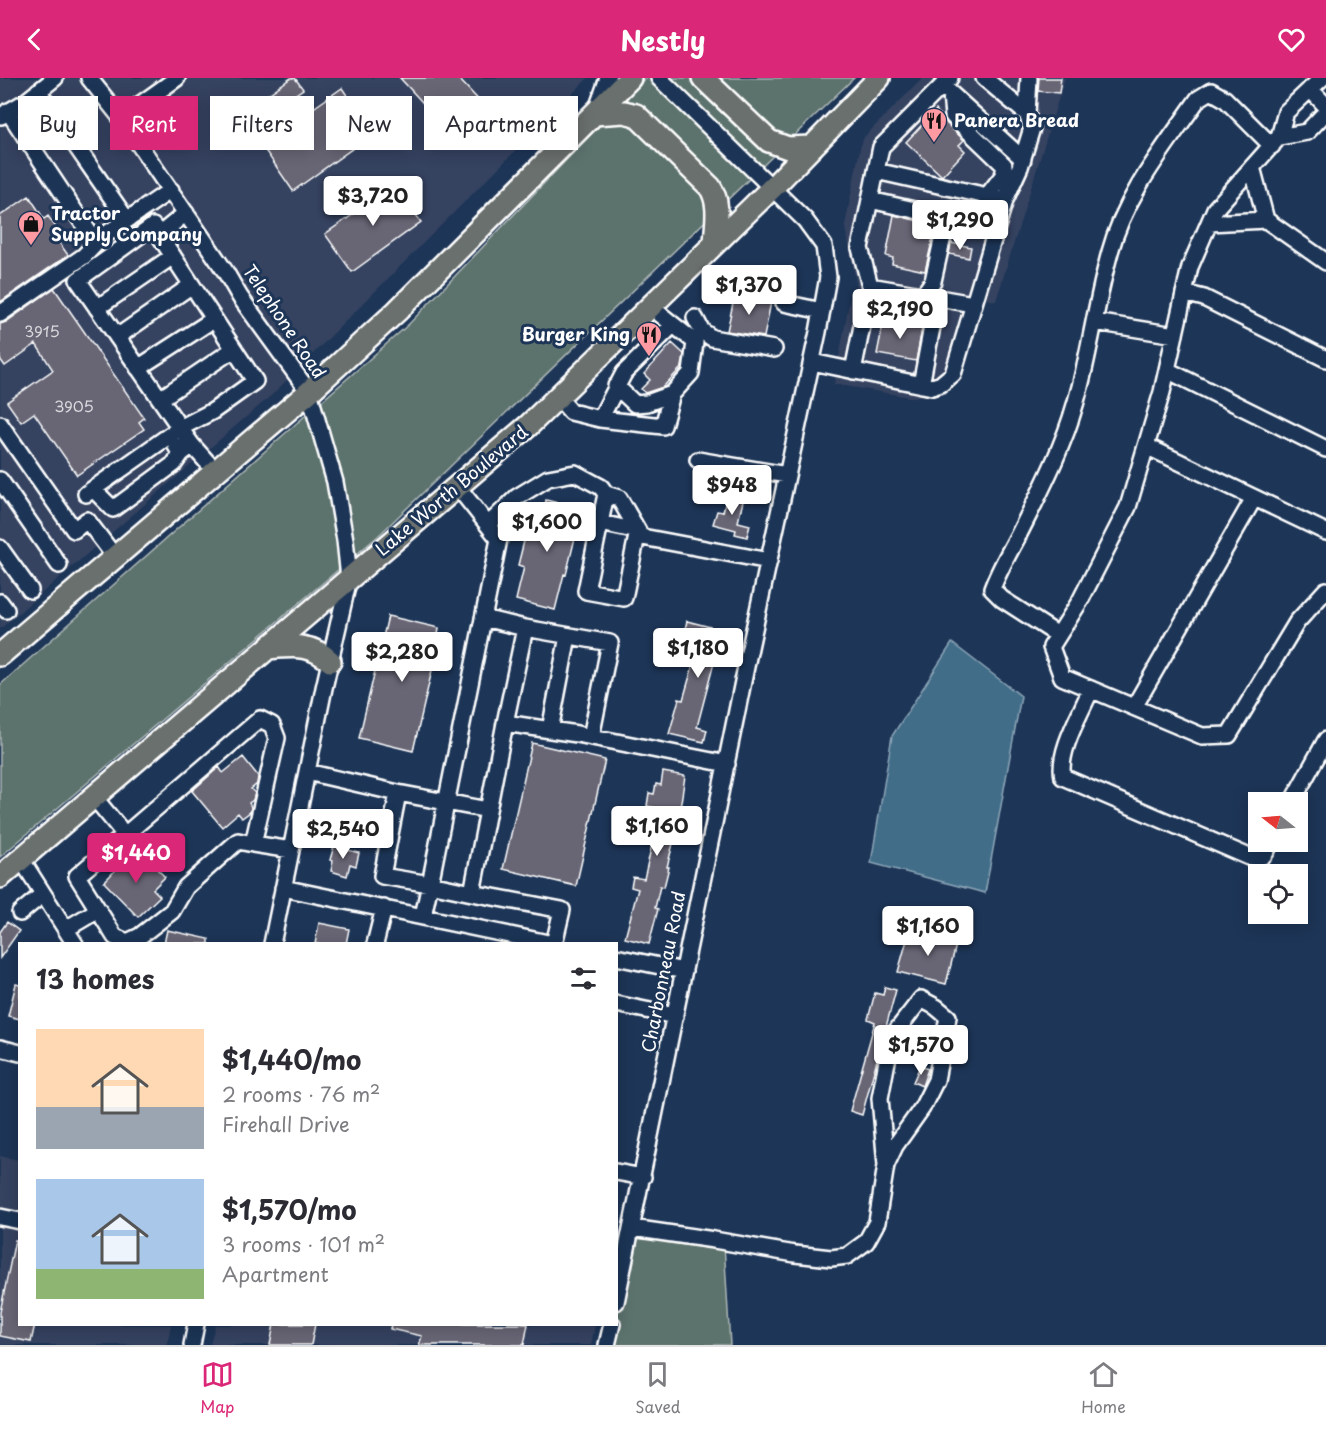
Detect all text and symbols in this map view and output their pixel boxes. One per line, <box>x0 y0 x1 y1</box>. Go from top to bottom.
text: Nestly <box>620 19 706 60</box>
icon: back <box>18 23 51 56</box>
icon: heart <box>1275 23 1308 56</box>
chip: Buy <box>18 96 98 150</box>
chip: Rent <box>110 96 198 150</box>
chip: Filters <box>210 96 314 150</box>
chip: New <box>326 96 412 150</box>
chip: Apartment <box>424 96 578 150</box>
restaurant icon: Panera Bread <box>919 106 949 144</box>
place label: Panera Bread <box>954 106 1079 133</box>
pin: $3,720 <box>324 176 422 227</box>
text: $3,720 <box>338 180 408 210</box>
place label: Tractor Supply Company <box>51 199 202 247</box>
pin: $1,290 <box>911 200 1009 251</box>
text: $1,290 <box>926 204 994 234</box>
shop icon: Tractor Supply Company <box>16 209 46 247</box>
street label: Telephone Road <box>237 259 333 383</box>
pin: $1,370 <box>700 265 798 316</box>
text: $1,370 <box>716 269 782 299</box>
pin: $2,190 <box>851 289 949 340</box>
text: $2,190 <box>867 293 933 323</box>
house number: 3915 <box>24 319 60 342</box>
place label: Burger King <box>522 320 630 347</box>
restaurant icon: Burger King <box>634 320 664 358</box>
house number: 3905 <box>54 394 94 417</box>
street label: Lake Worth Boulevard <box>369 418 533 562</box>
pin: $948 <box>696 465 768 516</box>
text: $948 <box>706 469 758 499</box>
pin: $1,600 <box>498 502 596 553</box>
text: $1,600 <box>512 506 582 536</box>
pin: $1,180 <box>649 628 747 679</box>
pin: $2,280 <box>353 632 451 683</box>
text: $1,180 <box>667 632 729 662</box>
text: $2,280 <box>366 636 439 666</box>
north arrow <box>1248 792 1308 852</box>
map controls <box>1248 792 1308 924</box>
pin: $1,160 <box>608 806 706 857</box>
pin: $2,540 <box>294 809 392 860</box>
text: $1,160 <box>625 810 689 840</box>
text: $2,540 <box>306 813 380 843</box>
pin: $1,440 <box>87 833 185 884</box>
text: $1,440 <box>101 837 171 867</box>
button: locate <box>1248 864 1308 924</box>
street label: Charbonneau Road <box>634 889 691 1055</box>
pin: $1,160 <box>879 906 977 957</box>
text: $1,160 <box>896 910 960 940</box>
text: 13 homes <box>36 959 154 998</box>
icon: filters <box>567 962 600 995</box>
pin: $1,570 <box>872 1025 970 1076</box>
text: $1,570 <box>888 1029 954 1059</box>
text: $1,440/mo <box>222 1040 361 1079</box>
icon: home <box>84 1053 156 1125</box>
text: 2 rooms · 76 m² <box>222 1079 380 1109</box>
text: Firehall Drive <box>222 1109 350 1139</box>
text: $1,570/mo <box>222 1190 357 1229</box>
icon: home <box>84 1203 156 1275</box>
text: 3 rooms · 101 m² <box>222 1229 385 1259</box>
text: Apartment <box>222 1259 329 1289</box>
tab: Map <box>200 1358 235 1418</box>
tab: Saved <box>635 1358 681 1418</box>
tab: Home <box>1081 1358 1126 1418</box>

